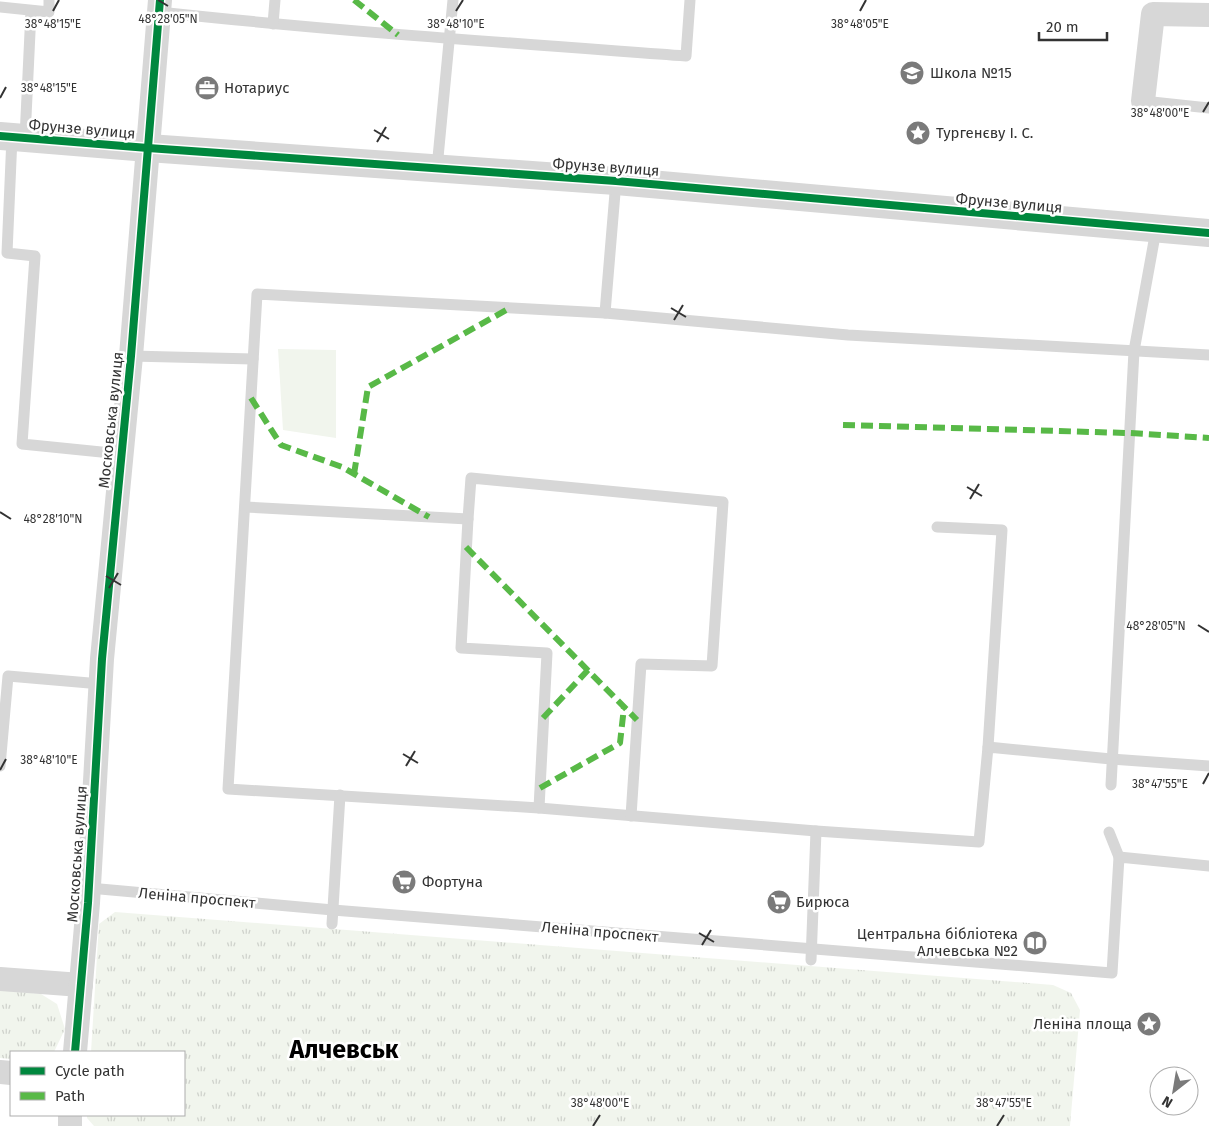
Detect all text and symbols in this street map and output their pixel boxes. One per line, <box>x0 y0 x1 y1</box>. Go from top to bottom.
scale bar <box>1039 10 1106 42</box>
text: 48°28'05"N <box>138 12 198 26</box>
text: 38°48'15"E <box>25 17 81 31</box>
text: 38°48'10"E <box>427 17 485 31</box>
text: 38°48'05"E <box>831 17 889 31</box>
text: 20 m <box>1046 18 1079 36</box>
school or university icon: Школа №15 <box>899 60 925 86</box>
place label: Школа №15 <box>930 64 1012 82</box>
office icon: Нотариус <box>194 75 220 101</box>
place label: Нотариус <box>224 79 289 97</box>
text: 38°48'15"E <box>21 81 77 95</box>
text: 38°48'00"E <box>1131 106 1189 120</box>
street label: Фрунзе вулиця <box>28 115 136 143</box>
place icon: Тургенєву І. С. <box>905 120 931 146</box>
place label: Тургенєву І. С. <box>936 124 1033 142</box>
street label: Фрунзе вулиця <box>552 154 660 180</box>
street label: Фрунзе вулиця <box>955 189 1063 217</box>
street label: Московська вулиця <box>95 351 127 489</box>
text: 48°28'10"N <box>23 512 83 526</box>
text: 48°28'05"N <box>1126 619 1186 633</box>
text: 38°48'10"E <box>20 753 78 767</box>
text: 38°47'55"E <box>1132 777 1188 791</box>
street label: Московська вулиця <box>63 785 91 923</box>
supermarket icon: Фортуна <box>391 869 417 895</box>
place label: Фортуна <box>422 873 483 891</box>
street label: Леніна проспект <box>138 884 257 912</box>
supermarket icon: Бирюса <box>766 889 792 915</box>
place label: Бирюса <box>796 893 850 911</box>
street label: Леніна проспект <box>541 918 660 946</box>
place label: Центральна бібліотека Алчевська №2 <box>857 925 1018 960</box>
library icon: Центральна бібліотека Алчевська №2 <box>1022 930 1048 956</box>
place icon: Леніна площа <box>1136 1011 1162 1037</box>
place label: Леніна площа <box>1033 1015 1132 1033</box>
district label: Алчевськ <box>288 1035 399 1065</box>
legend <box>10 1051 185 1116</box>
text: Cycle path <box>55 1062 125 1080</box>
north arrow <box>1149 1066 1199 1116</box>
text: Path <box>55 1087 85 1105</box>
text: N <box>1159 1092 1176 1111</box>
text: 38°48'00"E <box>571 1096 629 1110</box>
text: 38°47'55"E <box>976 1096 1032 1110</box>

